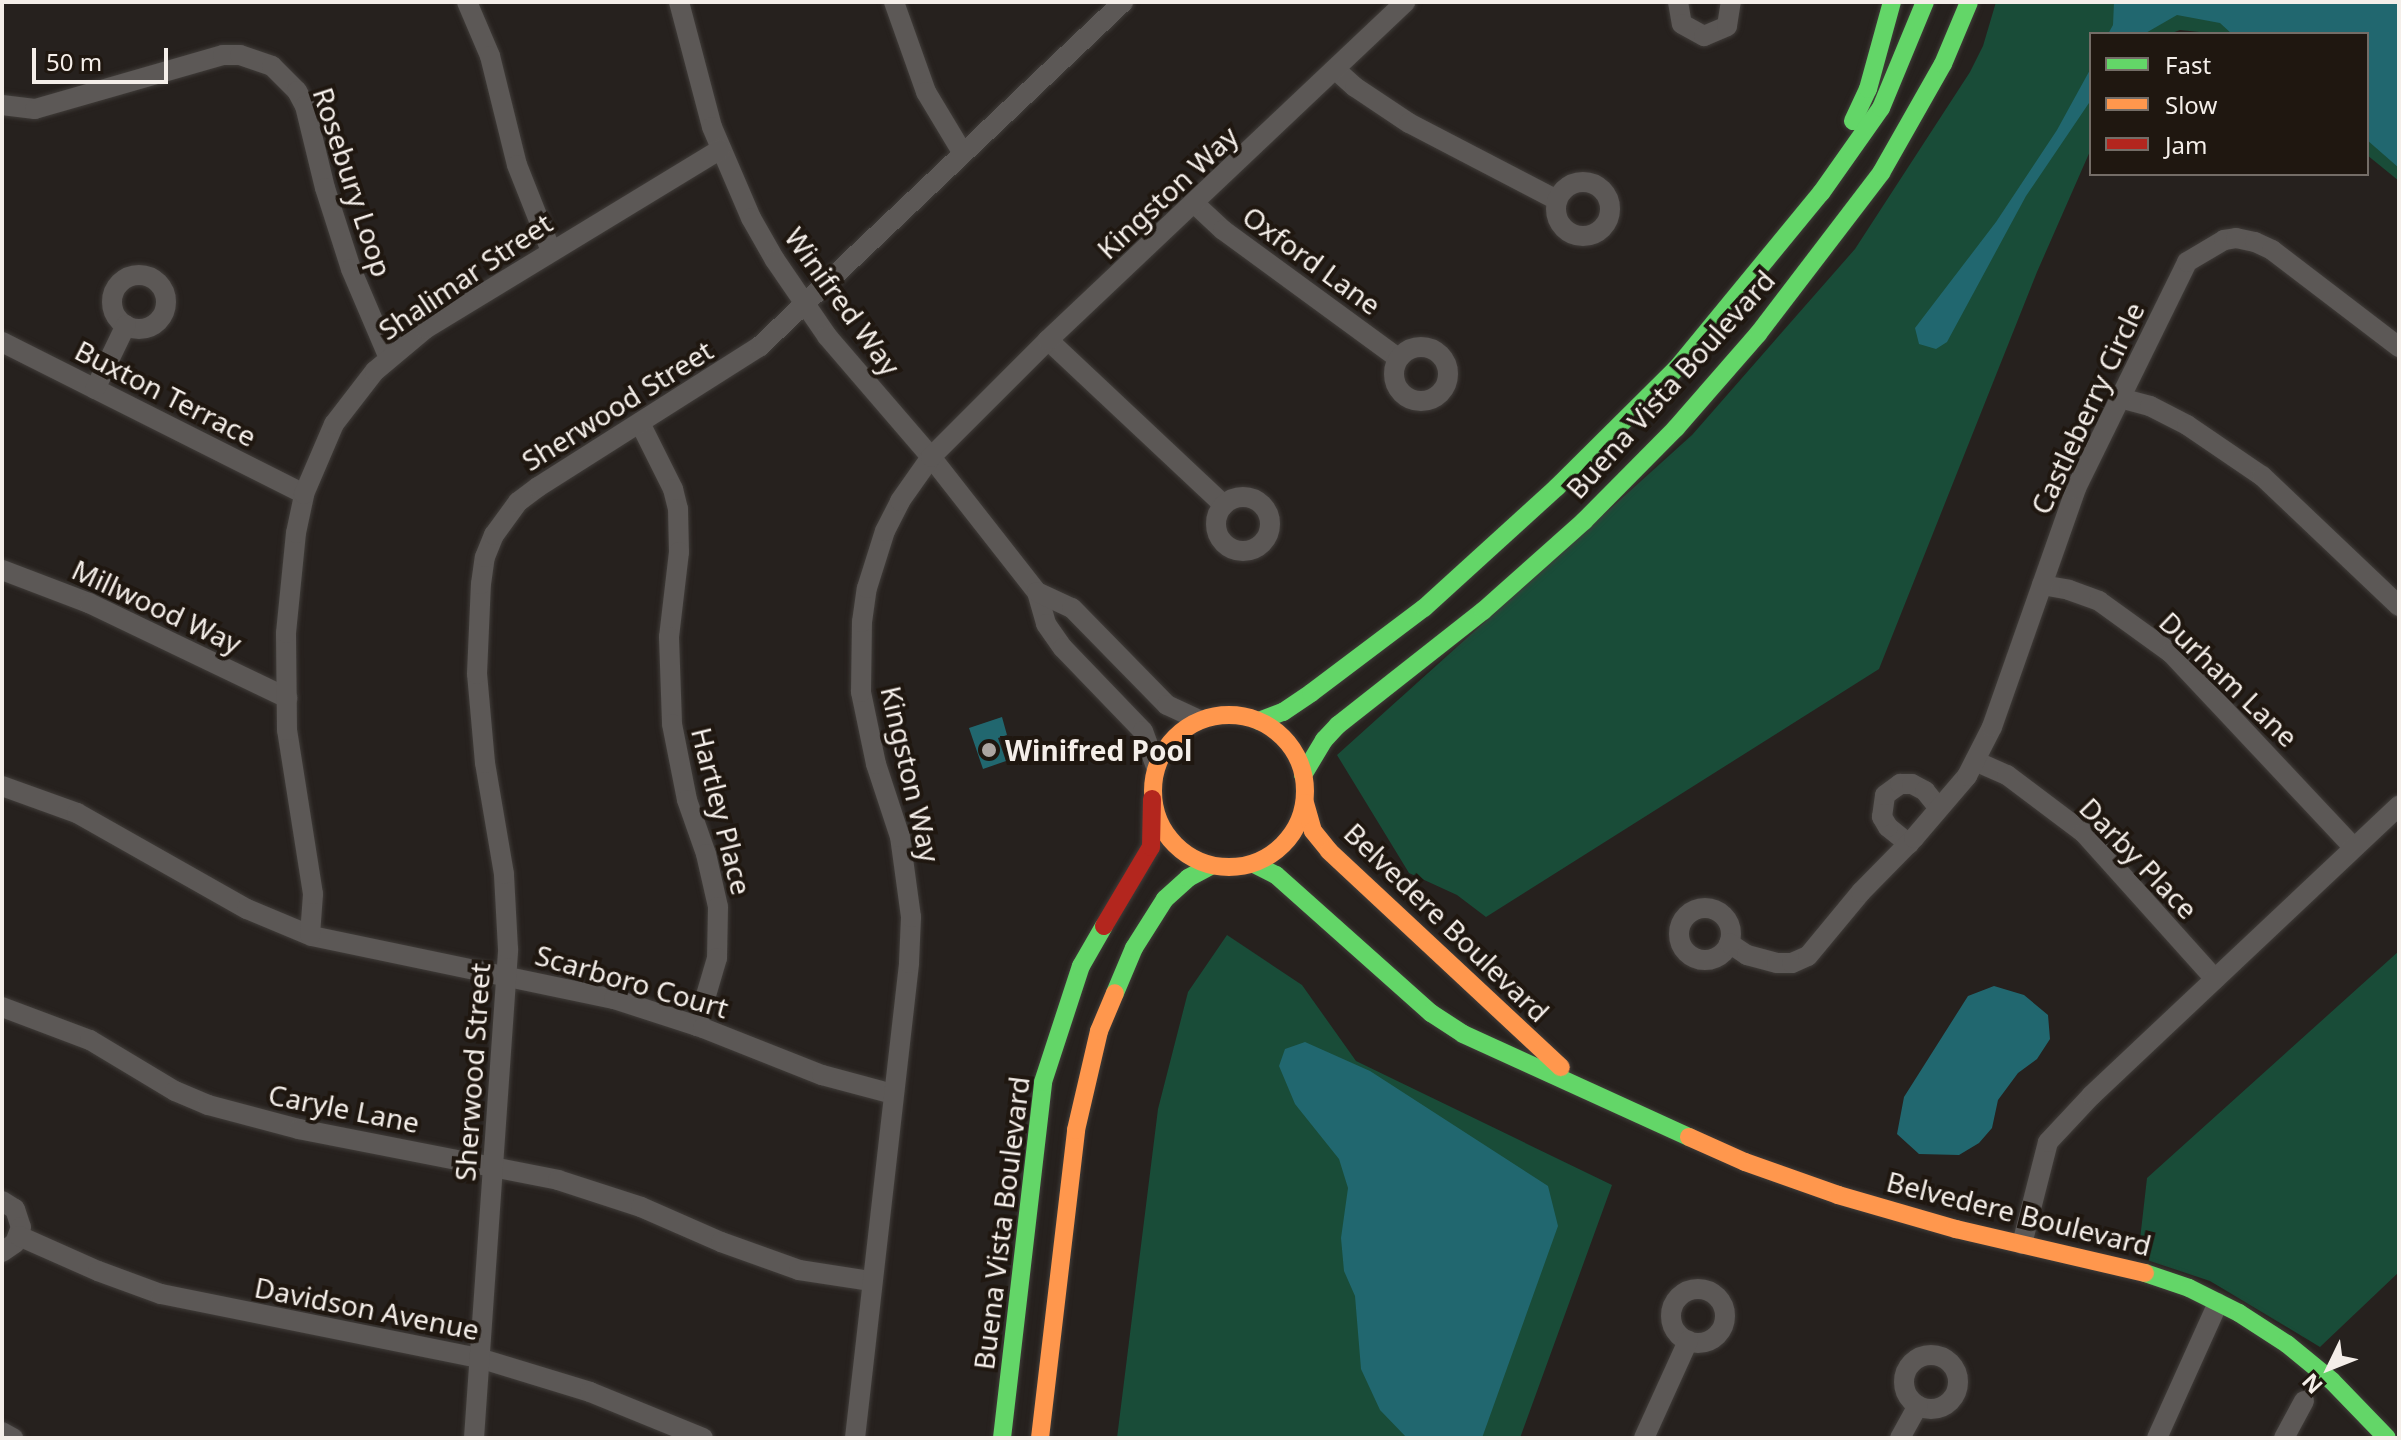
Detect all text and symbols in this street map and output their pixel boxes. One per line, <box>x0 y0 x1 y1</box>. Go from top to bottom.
scale bar <box>36 32 172 82</box>
legend <box>2089 32 2369 176</box>
text: 50 m <box>46 45 102 78</box>
text: Fast <box>2165 48 2211 81</box>
street label: Rosebury Loop <box>307 83 399 281</box>
text: Slow <box>2165 88 2217 121</box>
street label: Kingston Way <box>1090 118 1244 266</box>
text: Jam <box>2165 128 2207 161</box>
street label: Oxford Lane <box>1237 199 1387 321</box>
street label: Shalimar Street <box>372 206 558 346</box>
street label: Winifred Way <box>778 221 908 381</box>
street label: Buena Vista Boulevard <box>1559 263 1781 505</box>
street label: Castleberry Circle <box>2023 297 2151 519</box>
street label: Buxton Terrace <box>70 333 262 453</box>
street label: Sherwood Street <box>515 333 719 477</box>
street label: Millwood Way <box>67 552 247 660</box>
street label: Durham Lane <box>2153 605 2305 753</box>
street label: Kingston Way <box>874 683 948 865</box>
street label: Hartley Place <box>685 724 759 898</box>
place label: Winifred Pool <box>1005 733 1192 767</box>
marker: Winifred Pool <box>980 741 998 759</box>
street label: Darby Place <box>2073 791 2205 925</box>
street label: Belvedere Boulevard <box>1338 816 1556 1028</box>
street label: Scarboro Court <box>532 937 732 1025</box>
street label: Sherwood Street <box>448 962 496 1182</box>
street label: Buena Vista Boulevard <box>966 1074 1036 1372</box>
street label: Caryle Lane <box>266 1077 422 1139</box>
street label: Belvedere Boulevard <box>1883 1164 2155 1262</box>
street label: Davidson Avenue <box>252 1270 482 1346</box>
north arrow <box>2289 1328 2369 1408</box>
text: N <box>2294 1368 2329 1401</box>

